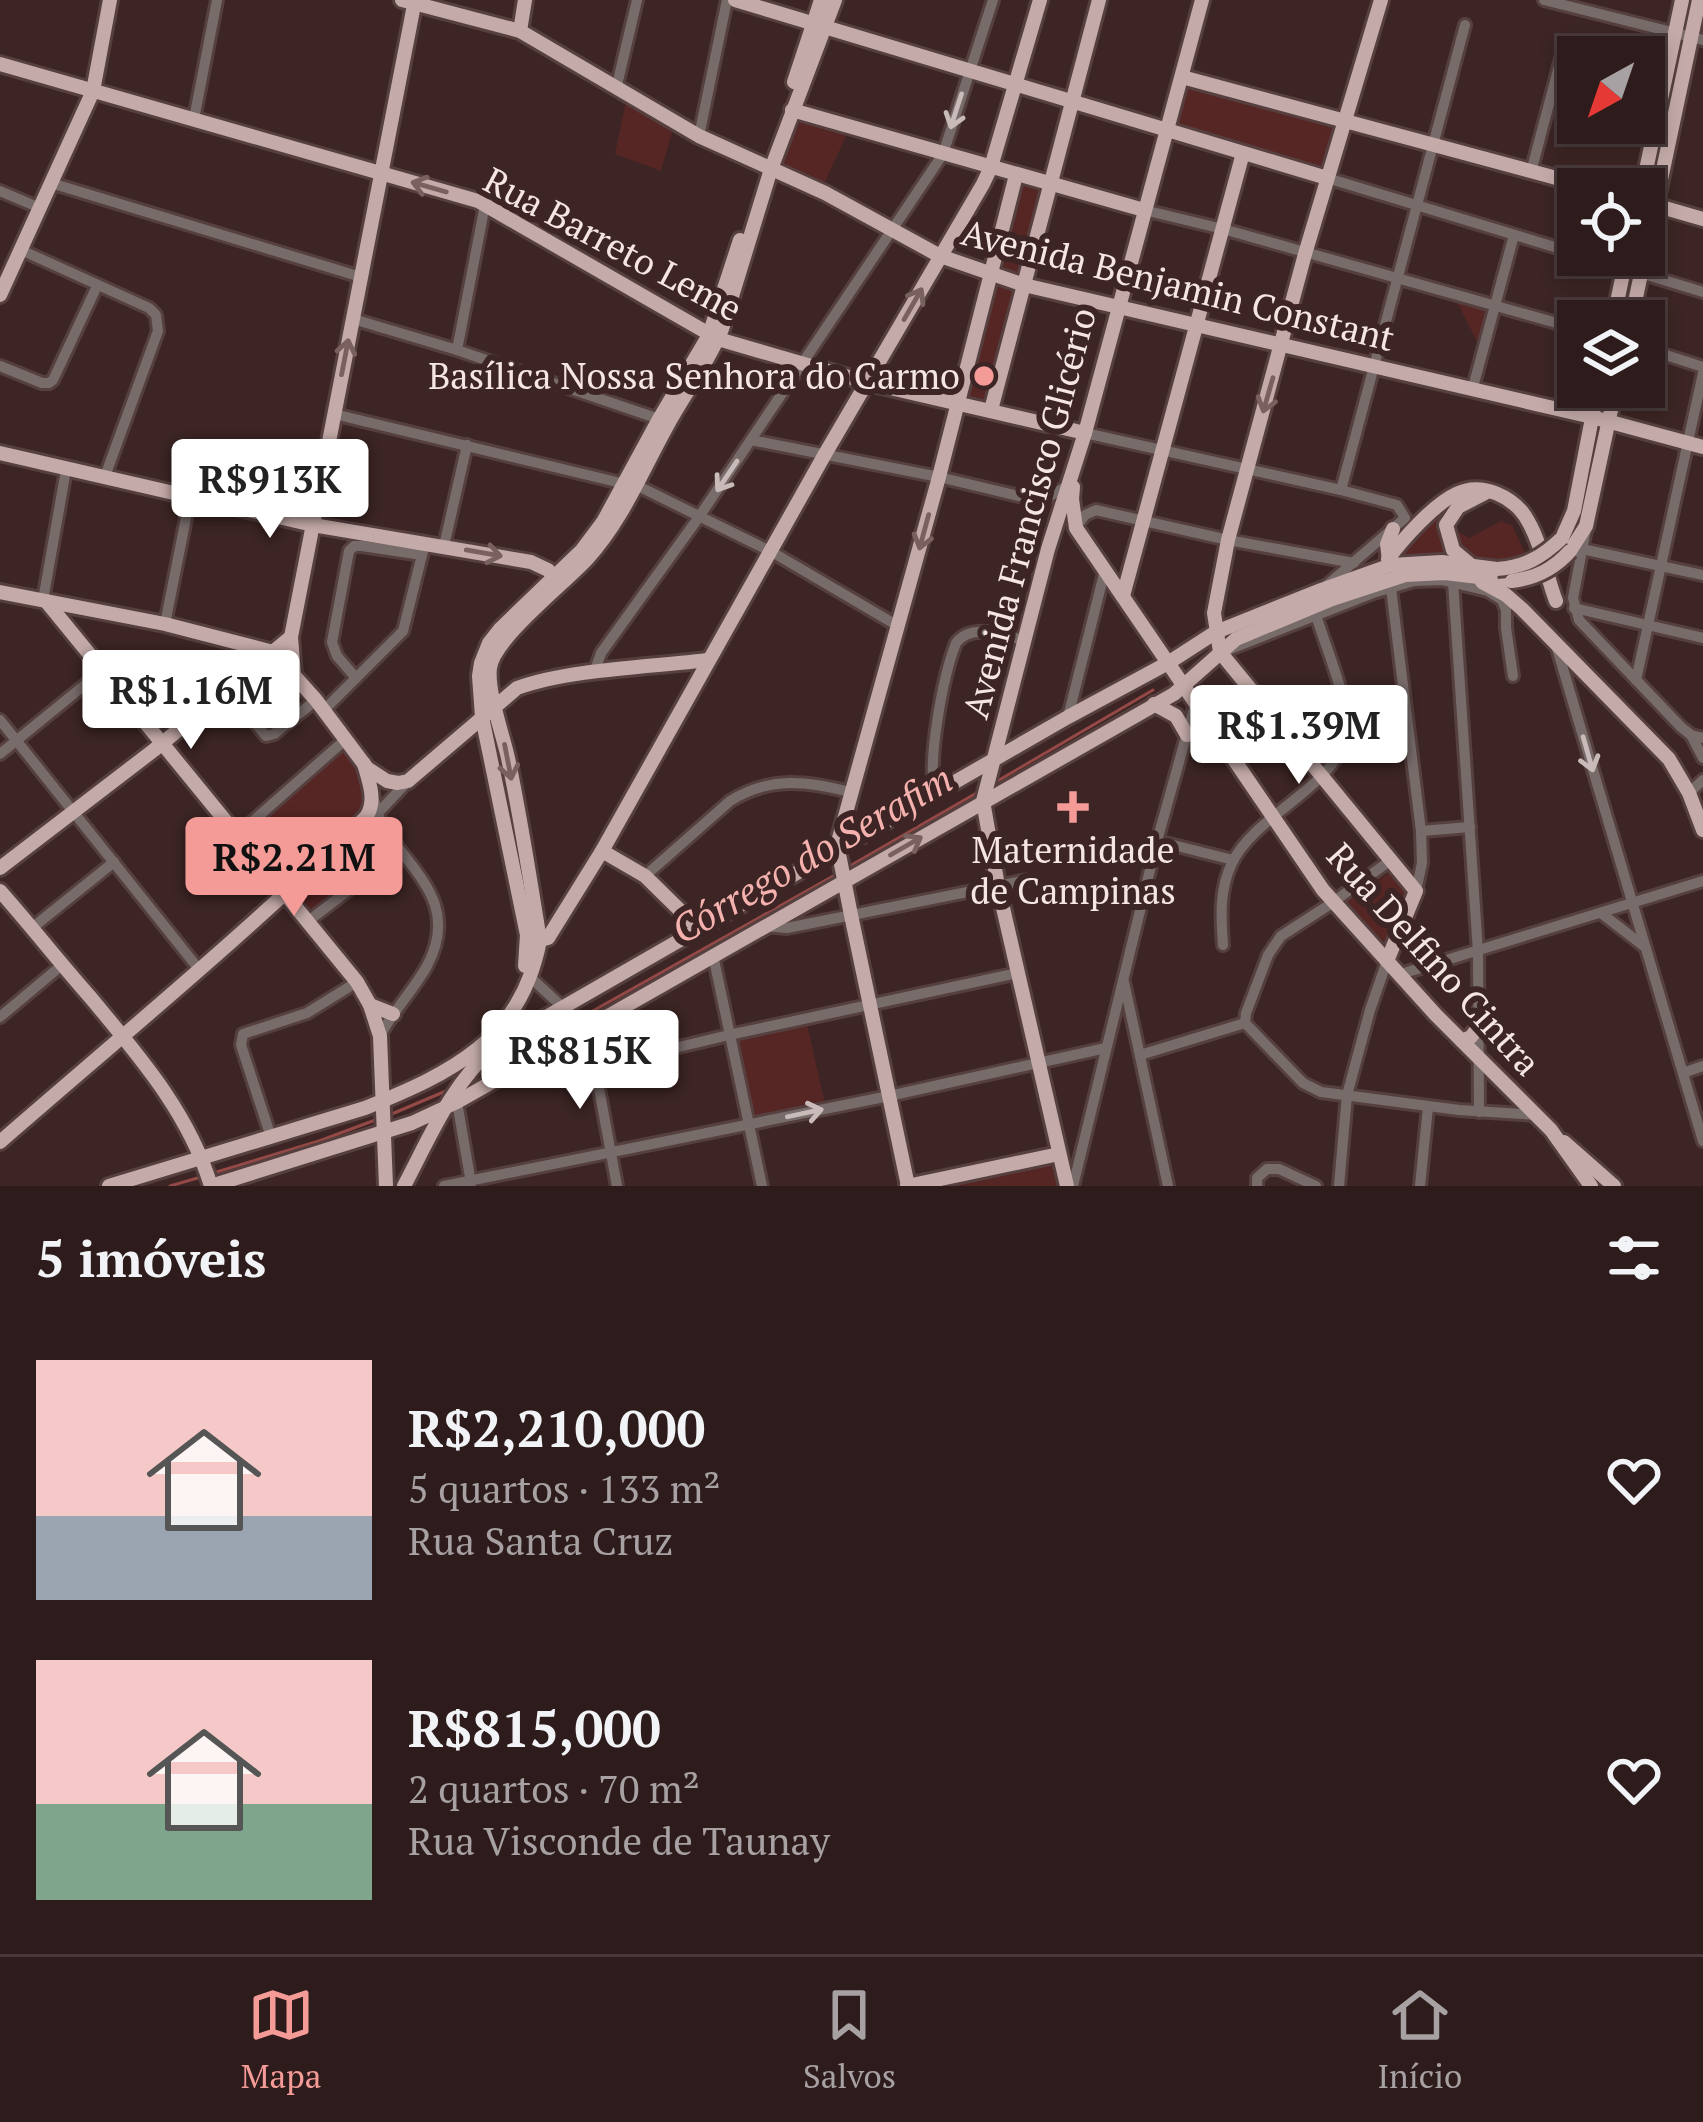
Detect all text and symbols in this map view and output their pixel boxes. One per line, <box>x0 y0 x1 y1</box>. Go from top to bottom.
north arrow <box>1557 36 1665 144</box>
map controls <box>1557 36 1665 408</box>
one-way arrow <box>944 91 966 129</box>
street label: Rua Barreto Leme <box>476 156 750 331</box>
button: locate <box>1557 168 1665 276</box>
one-way arrow <box>411 175 449 197</box>
street label: Avenida Benjamin Constant <box>957 208 1399 361</box>
one-way arrow <box>901 287 925 322</box>
button: layers <box>1557 300 1665 408</box>
street label: Avenida Francisco Glicério <box>951 302 1106 723</box>
one-way arrow <box>335 339 357 378</box>
place label: Basílica Nossa Senhora do Carmo <box>428 352 960 399</box>
marker: Basílica Nossa Senhora do Carmo <box>971 363 997 389</box>
one-way arrow <box>1255 375 1277 413</box>
pin: R$913K <box>172 439 368 541</box>
text: R$913K <box>198 452 342 504</box>
one-way arrow <box>715 458 740 492</box>
one-way arrow <box>911 512 933 550</box>
one-way arrow <box>464 543 503 566</box>
pin: R$1.16M <box>80 650 302 752</box>
text: R$1.16M <box>109 663 273 715</box>
pin: R$1.39M <box>1188 685 1410 787</box>
text: R$1.39M <box>1217 698 1381 750</box>
one-way arrow <box>1578 734 1600 772</box>
one-way arrow <box>498 741 520 780</box>
water label: Córrego do Serafim <box>662 752 961 955</box>
marker: Maternidade de Campinas <box>1057 791 1089 823</box>
pin: R$2.21M <box>183 817 405 919</box>
place label: Maternidade de Campinas <box>970 826 1176 914</box>
text: R$2.21M <box>212 830 376 882</box>
street label: Rua Delfino Cintra <box>1317 832 1551 1085</box>
one-way arrow <box>888 834 923 858</box>
pin: R$815K <box>482 1010 678 1112</box>
text: R$815K <box>508 1023 652 1075</box>
one-way arrow <box>785 1101 824 1123</box>
text: 5 imóveis <box>36 1224 266 1292</box>
icon: filters <box>1601 1225 1667 1291</box>
text: R$2,210,000 <box>408 1394 705 1462</box>
icon: home <box>132 1408 276 1552</box>
icon: heart <box>1601 1447 1667 1513</box>
text: 5 quartos · 133 m² <box>408 1462 720 1514</box>
text: Rua Santa Cruz <box>408 1514 673 1566</box>
text: R$815,000 <box>408 1694 661 1762</box>
icon: home <box>132 1708 276 1852</box>
icon: heart <box>1601 1747 1667 1813</box>
text: 2 quartos · 70 m² <box>408 1762 699 1814</box>
text: Rua Visconde de Taunay <box>408 1814 830 1866</box>
tab: Mapa <box>241 1982 321 2097</box>
tab: Salvos <box>803 1982 896 2097</box>
tab: Início <box>1378 1982 1462 2097</box>

